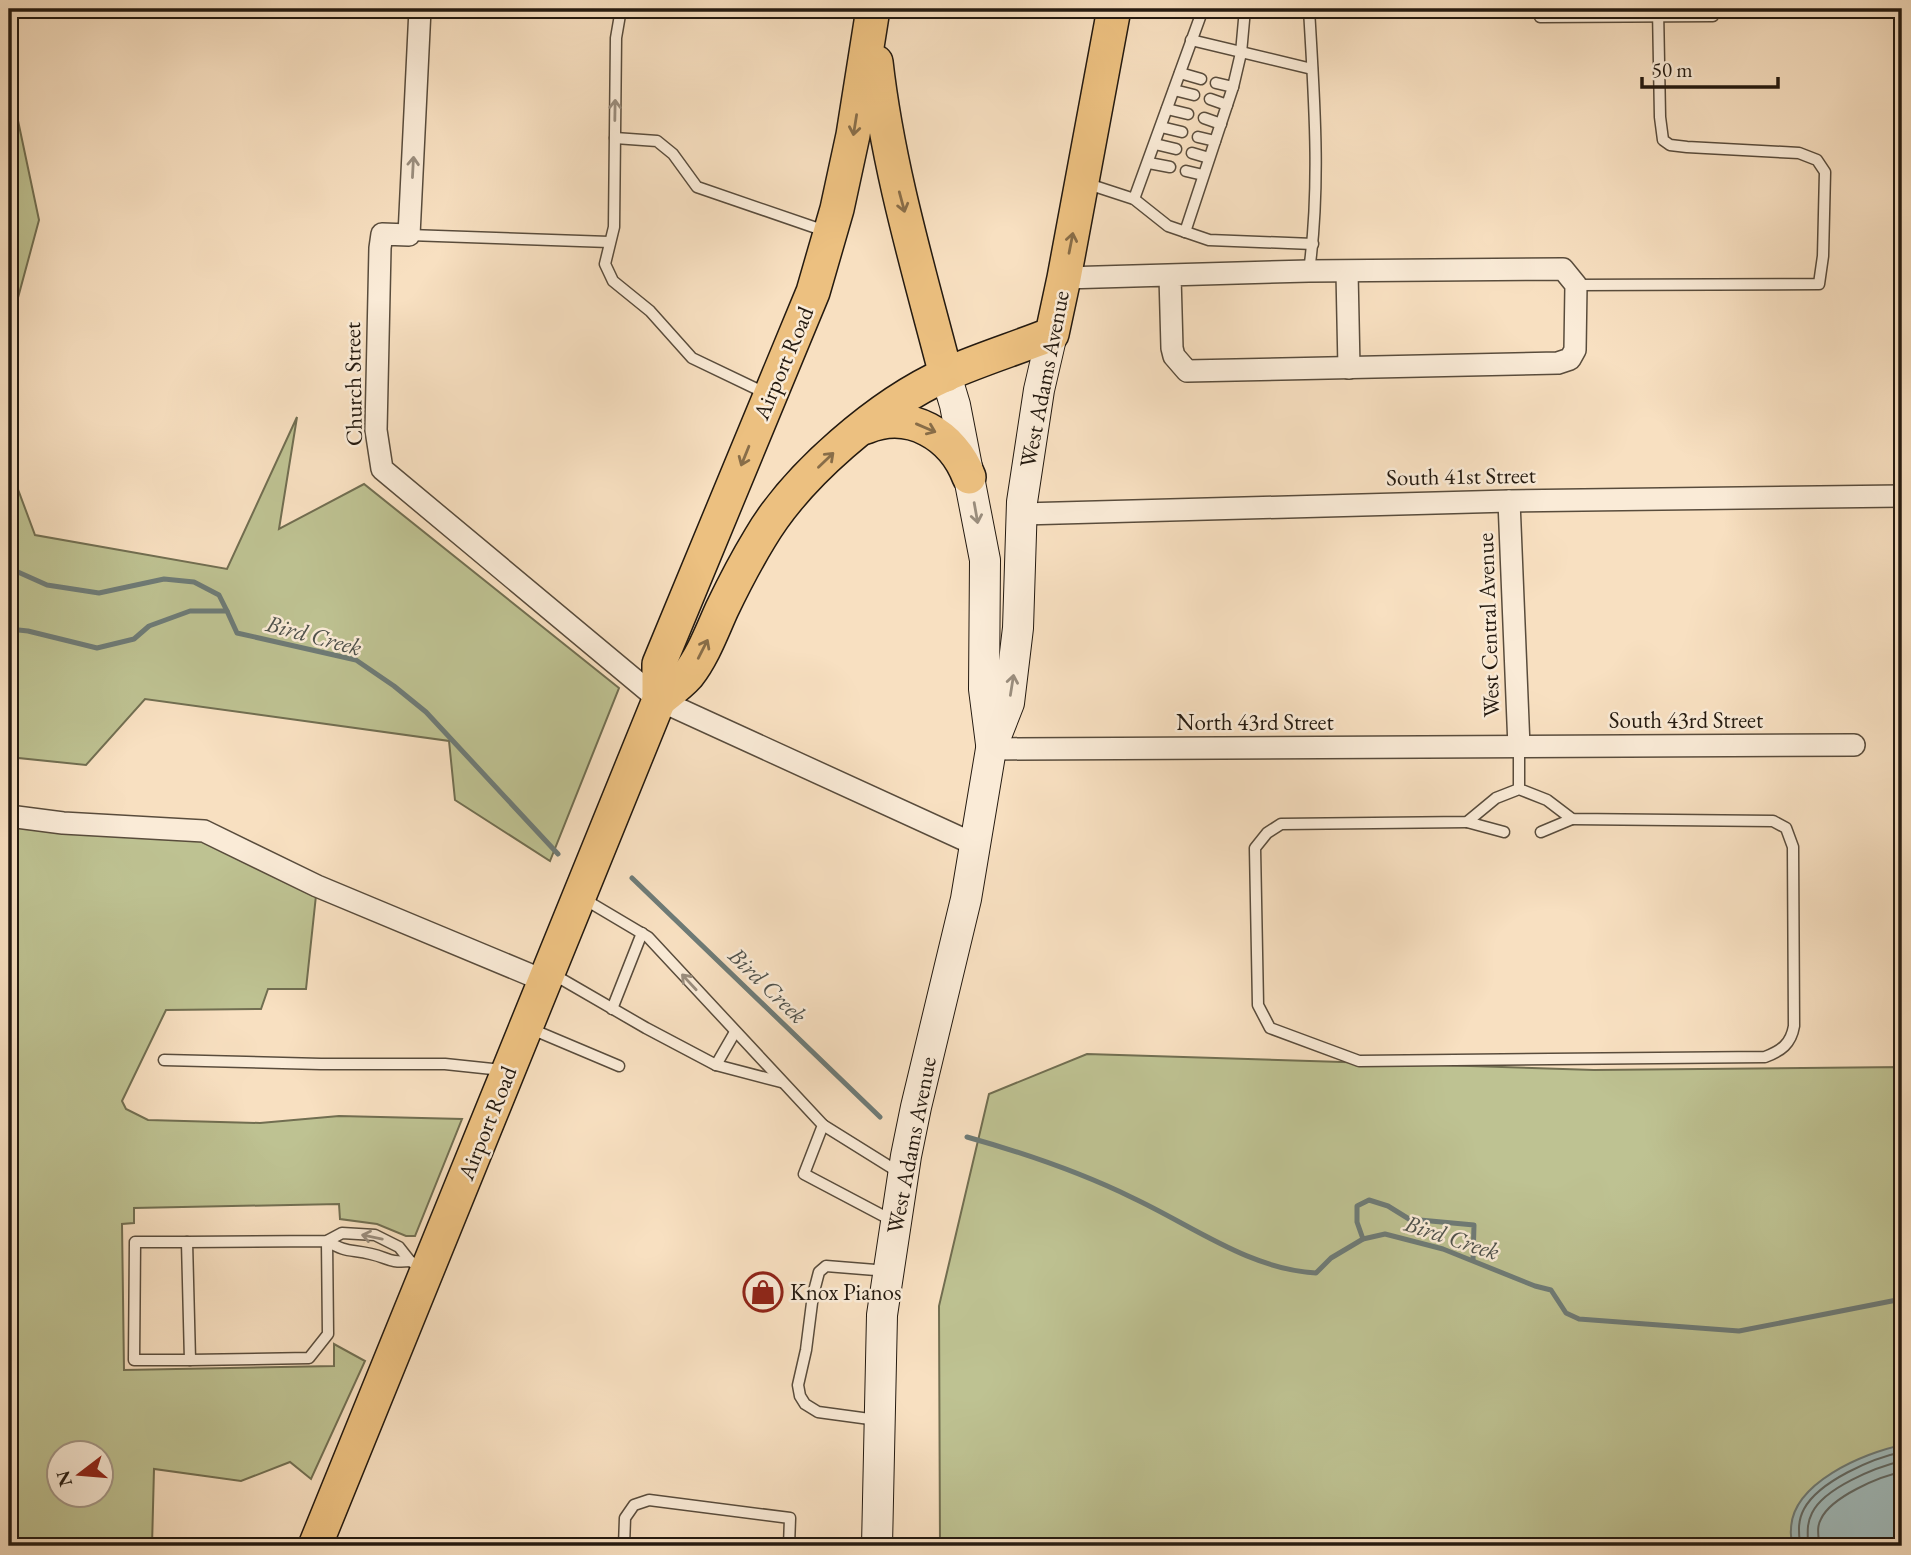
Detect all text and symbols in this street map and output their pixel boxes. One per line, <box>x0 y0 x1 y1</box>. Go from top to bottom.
scale bar <box>1642 46 1778 90</box>
text: 50 m <box>1652 56 1693 83</box>
one-way arrow <box>608 99 622 122</box>
one-way arrow <box>848 113 861 135</box>
one-way arrow <box>406 155 419 178</box>
one-way arrow <box>896 190 909 213</box>
one-way arrow <box>1065 232 1078 255</box>
street label: West Adams Avenue <box>1012 288 1076 470</box>
street label: Airport Road <box>745 301 820 425</box>
street label: Church Street <box>337 321 369 446</box>
one-way arrow <box>915 423 936 436</box>
one-way arrow <box>738 444 751 466</box>
one-way arrow <box>818 451 835 468</box>
street label: South 41st Street <box>1386 460 1537 492</box>
one-way arrow <box>970 501 983 524</box>
street label: West Central Avenue <box>1470 532 1506 718</box>
water label: Bird Creek <box>262 607 365 663</box>
one-way arrow <box>697 639 711 659</box>
one-way arrow <box>1006 674 1019 697</box>
street label: South 43rd Street <box>1609 705 1764 735</box>
street label: North 43rd Street <box>1176 707 1335 737</box>
water label: Bird Creek <box>721 939 814 1030</box>
one-way arrow <box>681 973 697 991</box>
street label: West Adams Avenue <box>879 1054 943 1236</box>
street label: Airport Road <box>450 1061 524 1185</box>
water label: Bird Creek <box>1400 1207 1503 1267</box>
one-way arrow <box>361 1229 384 1243</box>
shop icon: Knox Pianos <box>742 1271 784 1313</box>
place label: Knox Pianos <box>790 1277 901 1307</box>
north arrow <box>46 1440 116 1510</box>
text: N <box>50 1467 78 1489</box>

